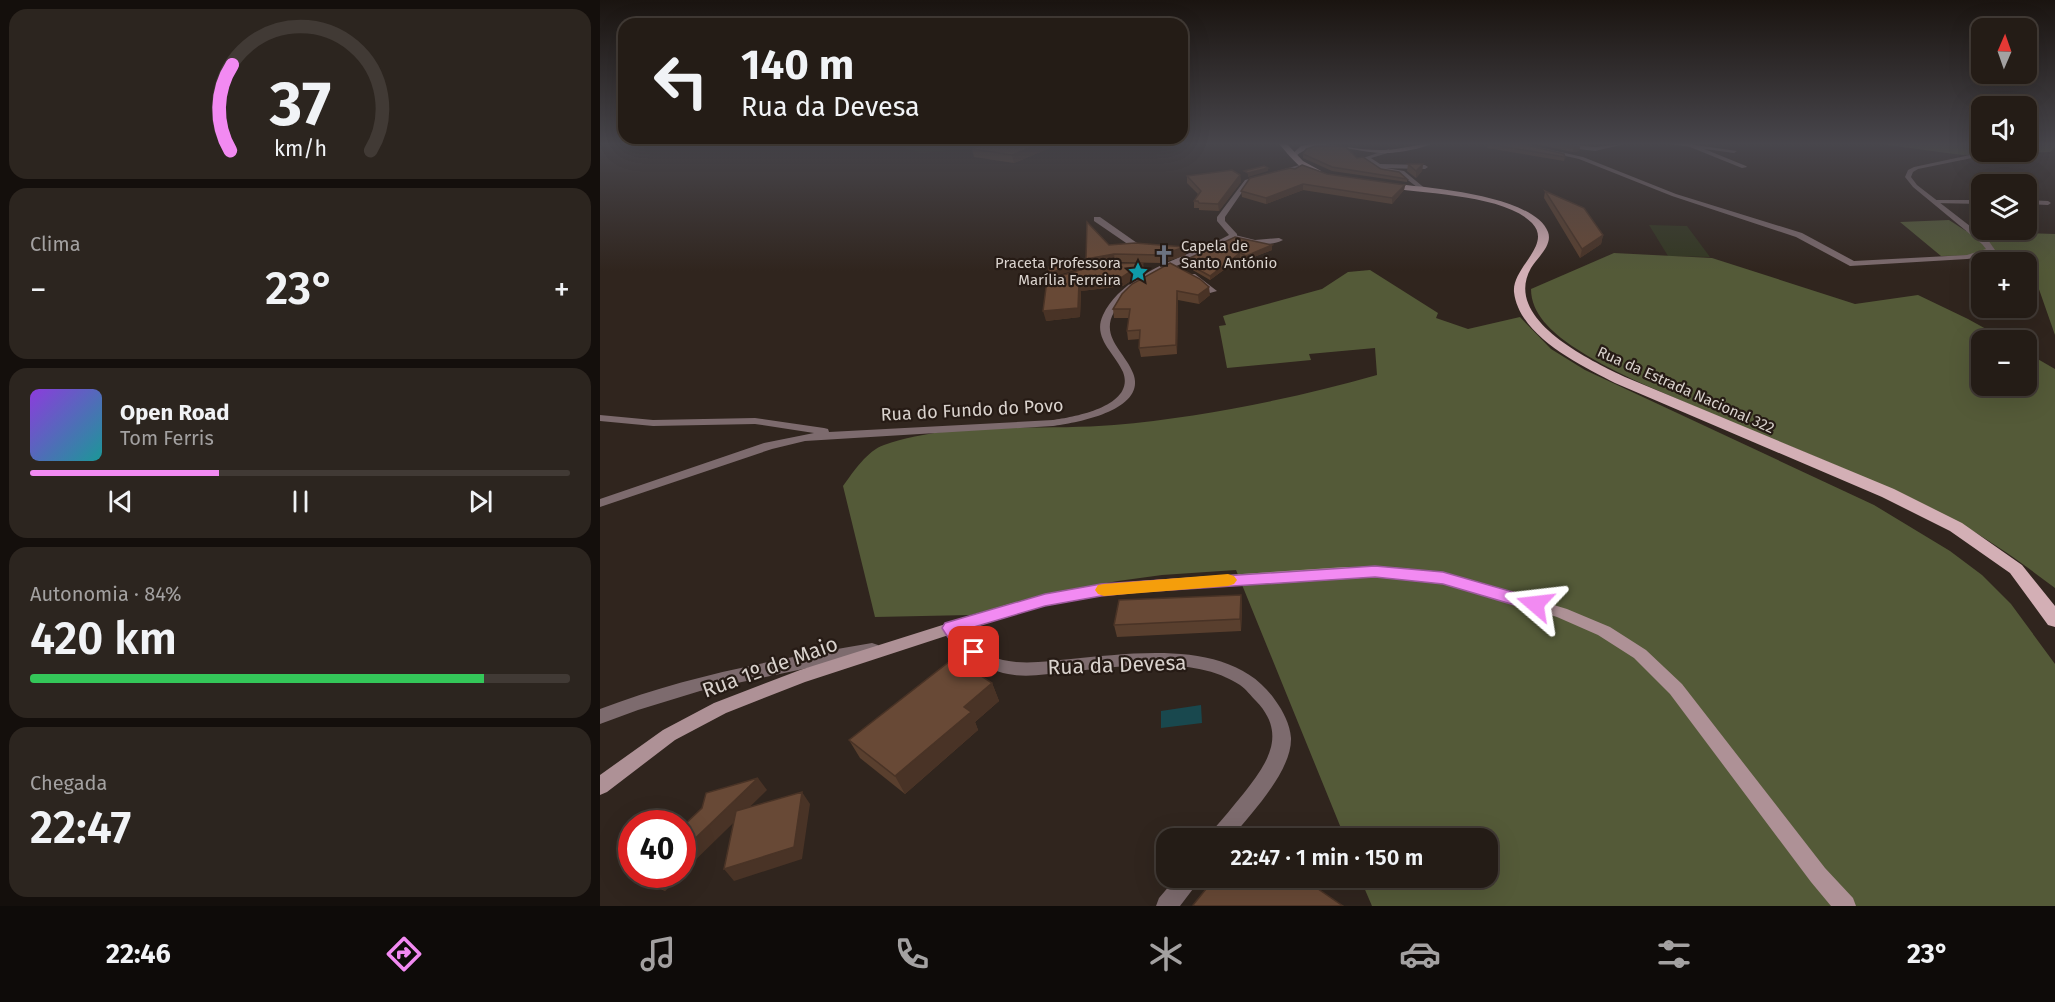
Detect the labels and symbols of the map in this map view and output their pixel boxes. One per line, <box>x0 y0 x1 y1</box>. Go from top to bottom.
north arrow <box>1971 18 2037 84</box>
place label: Capela de Santo António <box>1181 237 1277 272</box>
church icon: Capela de Santo António <box>1152 243 1176 267</box>
place label: Praceta Professora Marília Ferreira <box>995 254 1121 289</box>
place icon: Praceta Professora Marília Ferreira <box>1126 260 1150 284</box>
street label: Rua da Estrada Nacional 322 <box>1595 343 1777 437</box>
street label: Rua do Fundo do Povo <box>880 394 1064 426</box>
position arrow <box>1503 572 1567 636</box>
pin <box>948 626 999 677</box>
street label: Rua 1º de Maio <box>699 630 841 704</box>
street label: Rua da Devesa <box>1047 650 1187 680</box>
speed limit sign: 40 <box>618 810 696 888</box>

